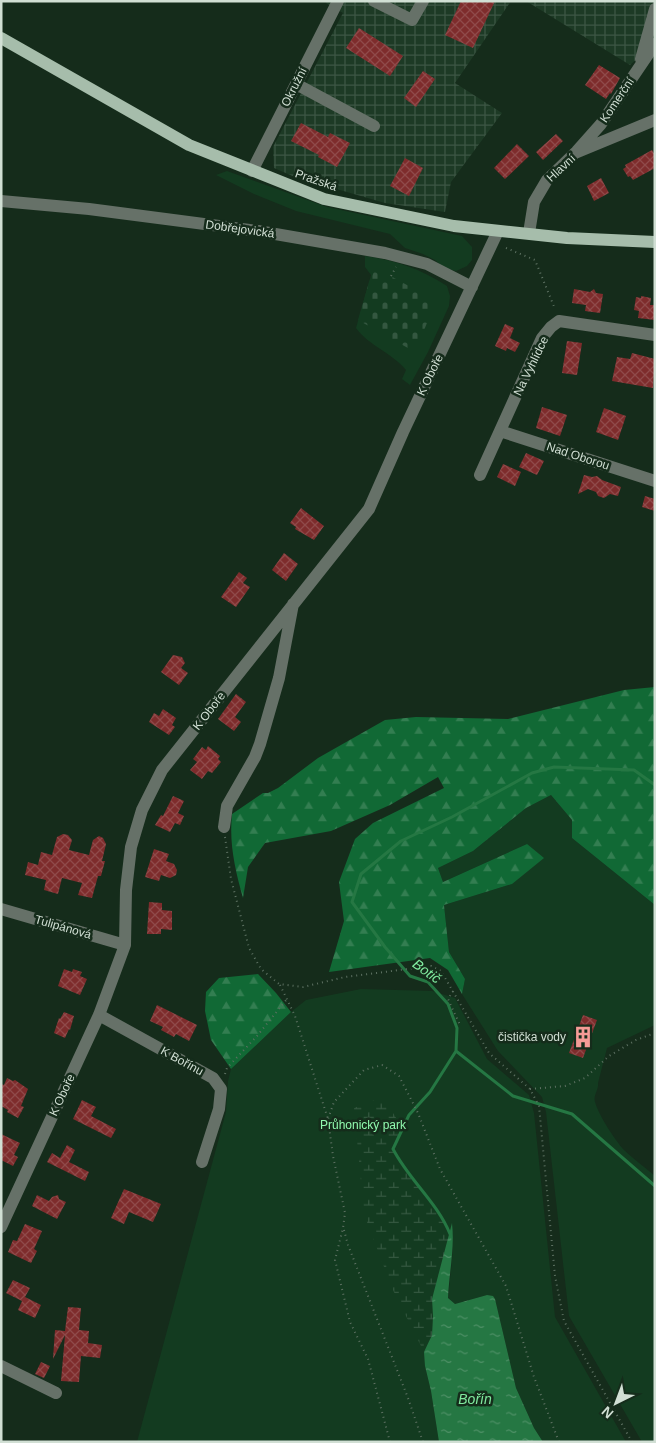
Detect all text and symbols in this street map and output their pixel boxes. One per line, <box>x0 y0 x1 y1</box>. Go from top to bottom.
street label: Okružní <box>278 65 310 109</box>
street label: Komerční <box>597 74 638 125</box>
street label: Hlavní <box>544 151 579 185</box>
street label: Pražská <box>293 166 339 194</box>
street label: Dobřejovická <box>205 217 276 241</box>
street label: Na Vyhlídce <box>511 334 552 398</box>
street label: K Oboře <box>414 352 446 398</box>
street label: Nad Oborou <box>545 439 611 473</box>
street label: K Oboře <box>190 689 228 733</box>
street label: Tulipánová <box>33 912 93 942</box>
water label: Botič <box>410 955 444 987</box>
building icon: čistička vody <box>570 1024 596 1050</box>
place label: čistička vody <box>498 1030 566 1044</box>
street label: K Bořínu <box>158 1044 206 1078</box>
street label: K Oboře <box>46 1072 78 1118</box>
park label: Průhonický park <box>320 1118 407 1132</box>
north arrow <box>591 1378 641 1428</box>
water label: Bořín <box>458 1391 492 1407</box>
text: N <box>598 1403 616 1422</box>

